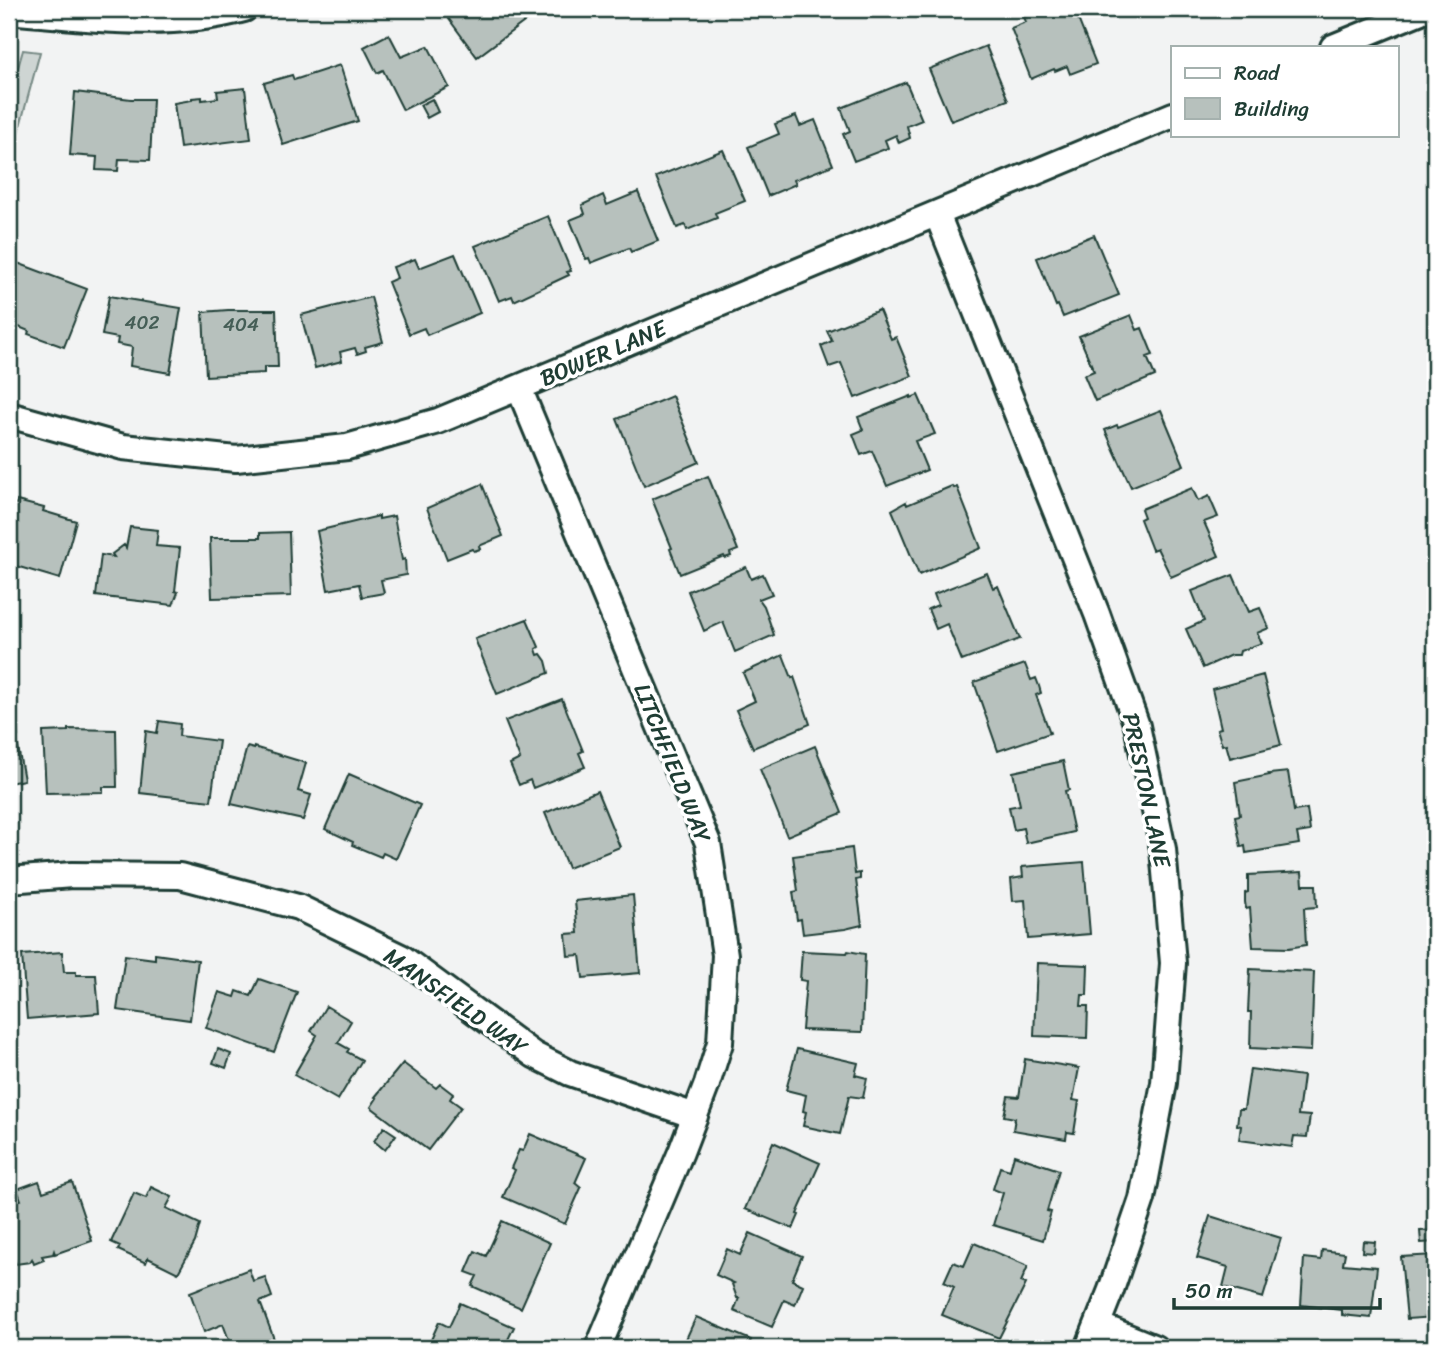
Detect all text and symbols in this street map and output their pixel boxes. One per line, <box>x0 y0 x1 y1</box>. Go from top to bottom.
legend <box>1171 46 1398 136</box>
text: Road <box>1234 54 1281 92</box>
text: Building <box>1234 90 1310 128</box>
house number: 402 <box>125 306 159 339</box>
house number: 404 <box>223 308 259 341</box>
street label: BOWER LANE <box>533 308 674 399</box>
street label: LITCHFIELD WAY <box>622 677 723 850</box>
street label: PRESTON LANE <box>1110 709 1183 872</box>
street label: MANSFIELD WAY <box>375 936 538 1067</box>
scale bar <box>1174 1266 1381 1310</box>
text: 50 m <box>1185 1272 1233 1310</box>

